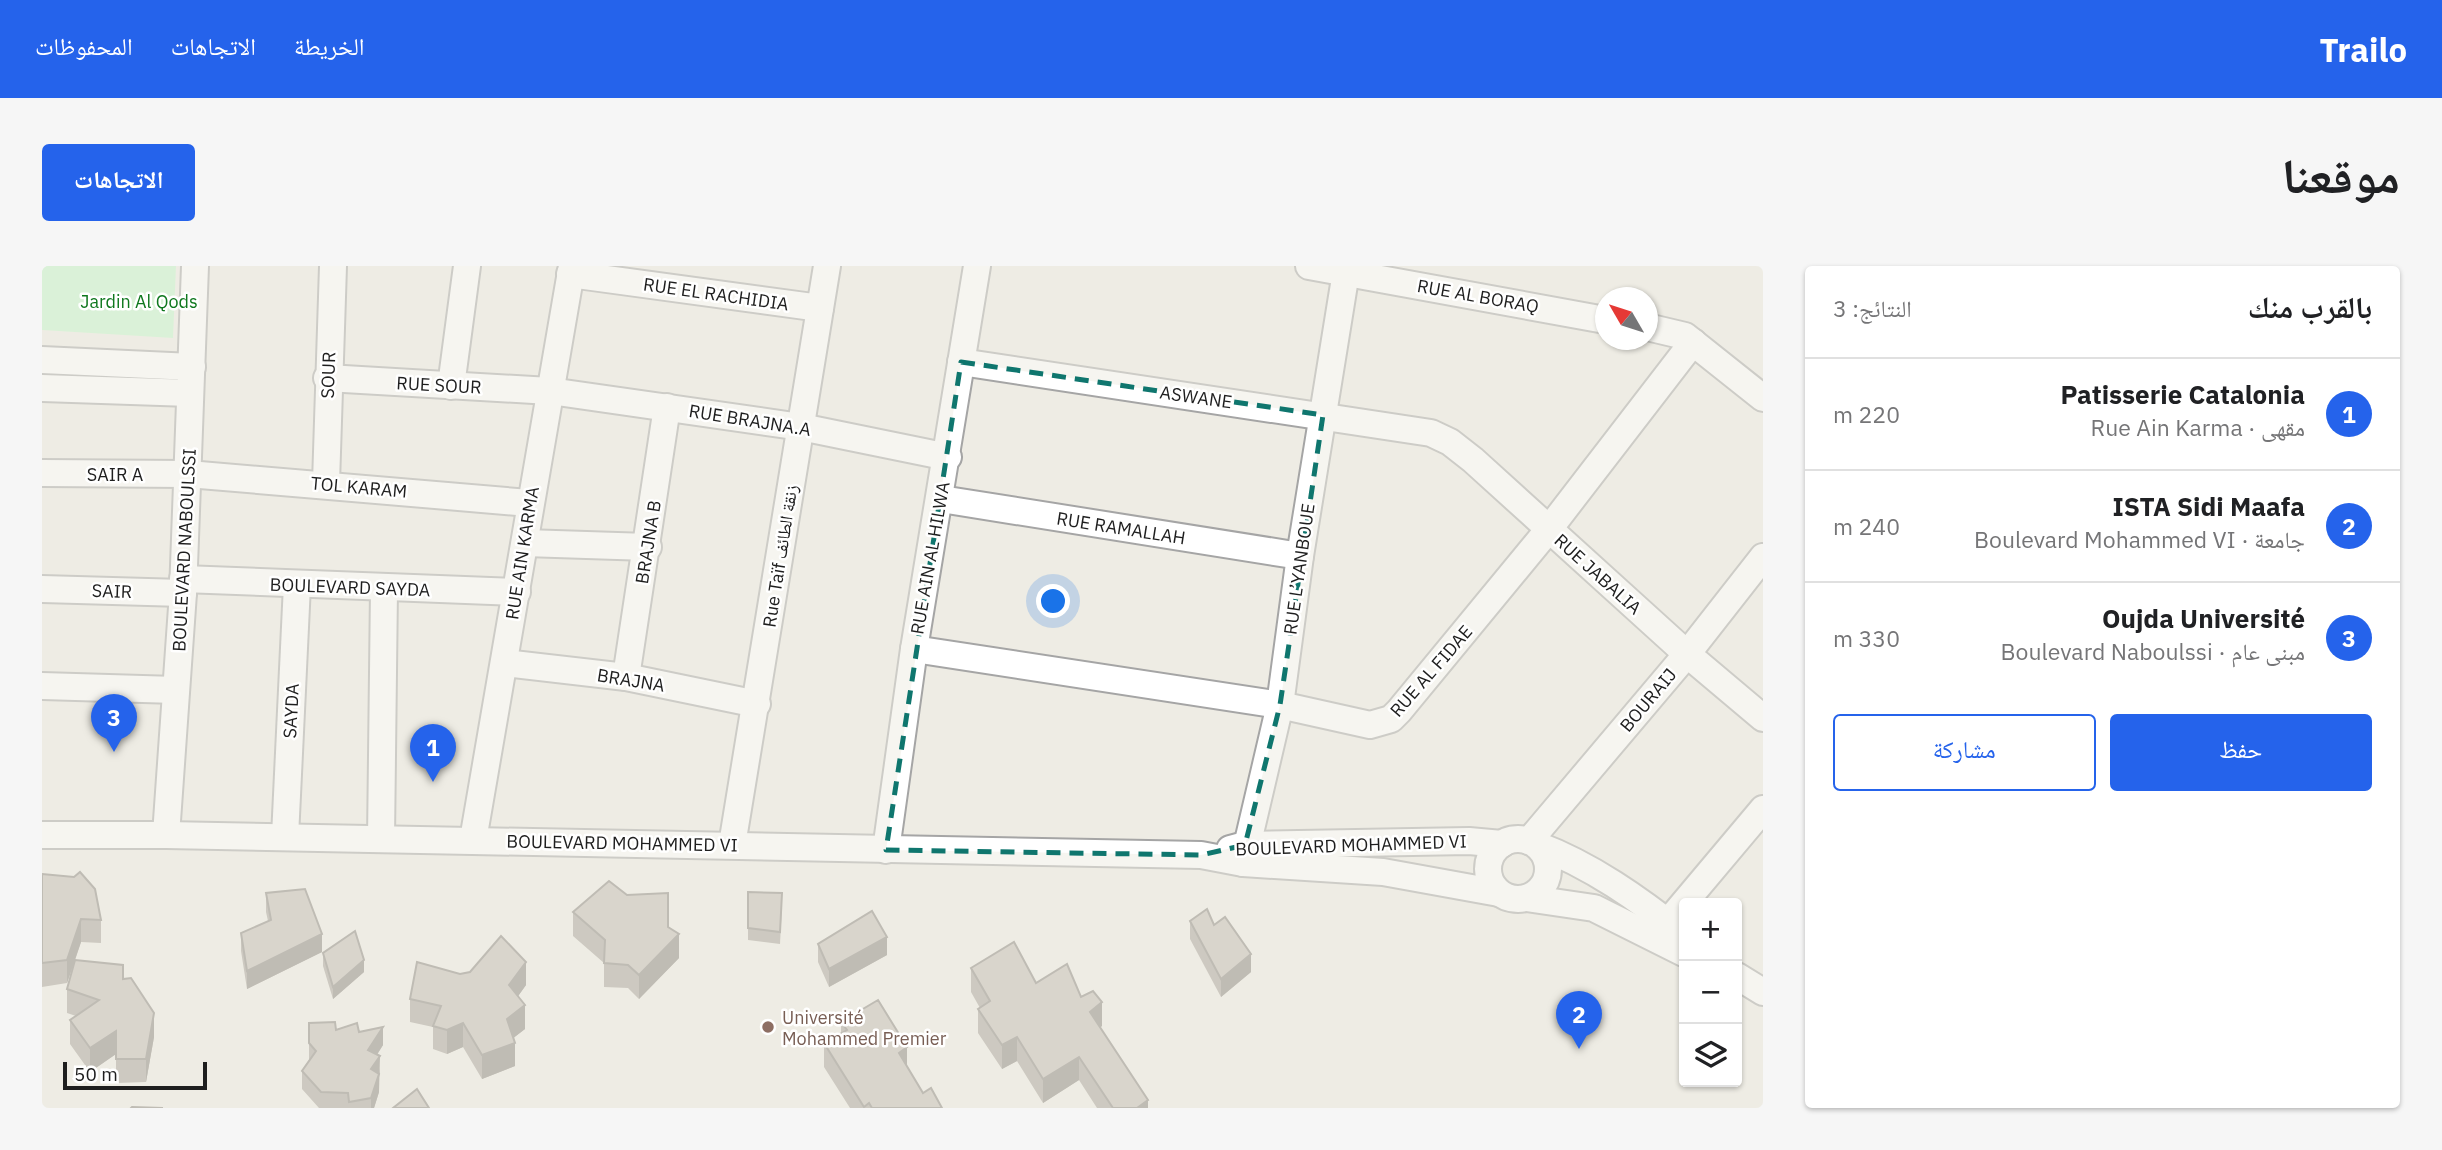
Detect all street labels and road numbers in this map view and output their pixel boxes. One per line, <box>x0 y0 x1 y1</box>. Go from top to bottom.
street label: RUE EL RACHIDIA <box>642 272 791 316</box>
street label: RUE AL BORAQ <box>1415 274 1541 318</box>
street label: SOUR <box>316 351 340 399</box>
street label: RUE SOUR <box>396 371 482 399</box>
street label: ASWANE <box>1158 381 1234 413</box>
street label: RUE BRAJNA.A <box>687 399 813 441</box>
street label: BOULEVARD NABOULSSI <box>167 448 201 652</box>
street label: SAIR A <box>87 463 144 486</box>
street label: TOL KARAM <box>310 471 408 503</box>
street label: RUE AIN AL HILWA <box>905 479 955 636</box>
street label: Rue Taïf زنقة الطائف <box>757 483 803 629</box>
street label: RUE AIN KARMA <box>500 484 544 621</box>
street label: BRAJNA B <box>630 499 666 585</box>
street label: RUE L’YANBOUE <box>1278 502 1320 636</box>
street label: RUE RAMALLAH <box>1055 506 1187 550</box>
street label: RUE JABALIA <box>1550 529 1647 620</box>
street label: BOULEVARD SAYDA <box>269 573 431 601</box>
street label: SAIR <box>91 579 133 603</box>
street label: RUE AL FIDAE <box>1385 620 1477 722</box>
street label: BRAJNA <box>595 663 667 697</box>
street label: BOURAIJ <box>1615 663 1681 737</box>
street label: SAYDA <box>278 682 304 739</box>
street label: BOULEVARD MOHAMMED VI <box>506 829 738 857</box>
street label: BOULEVARD MOHAMMED VI <box>1235 829 1467 861</box>

